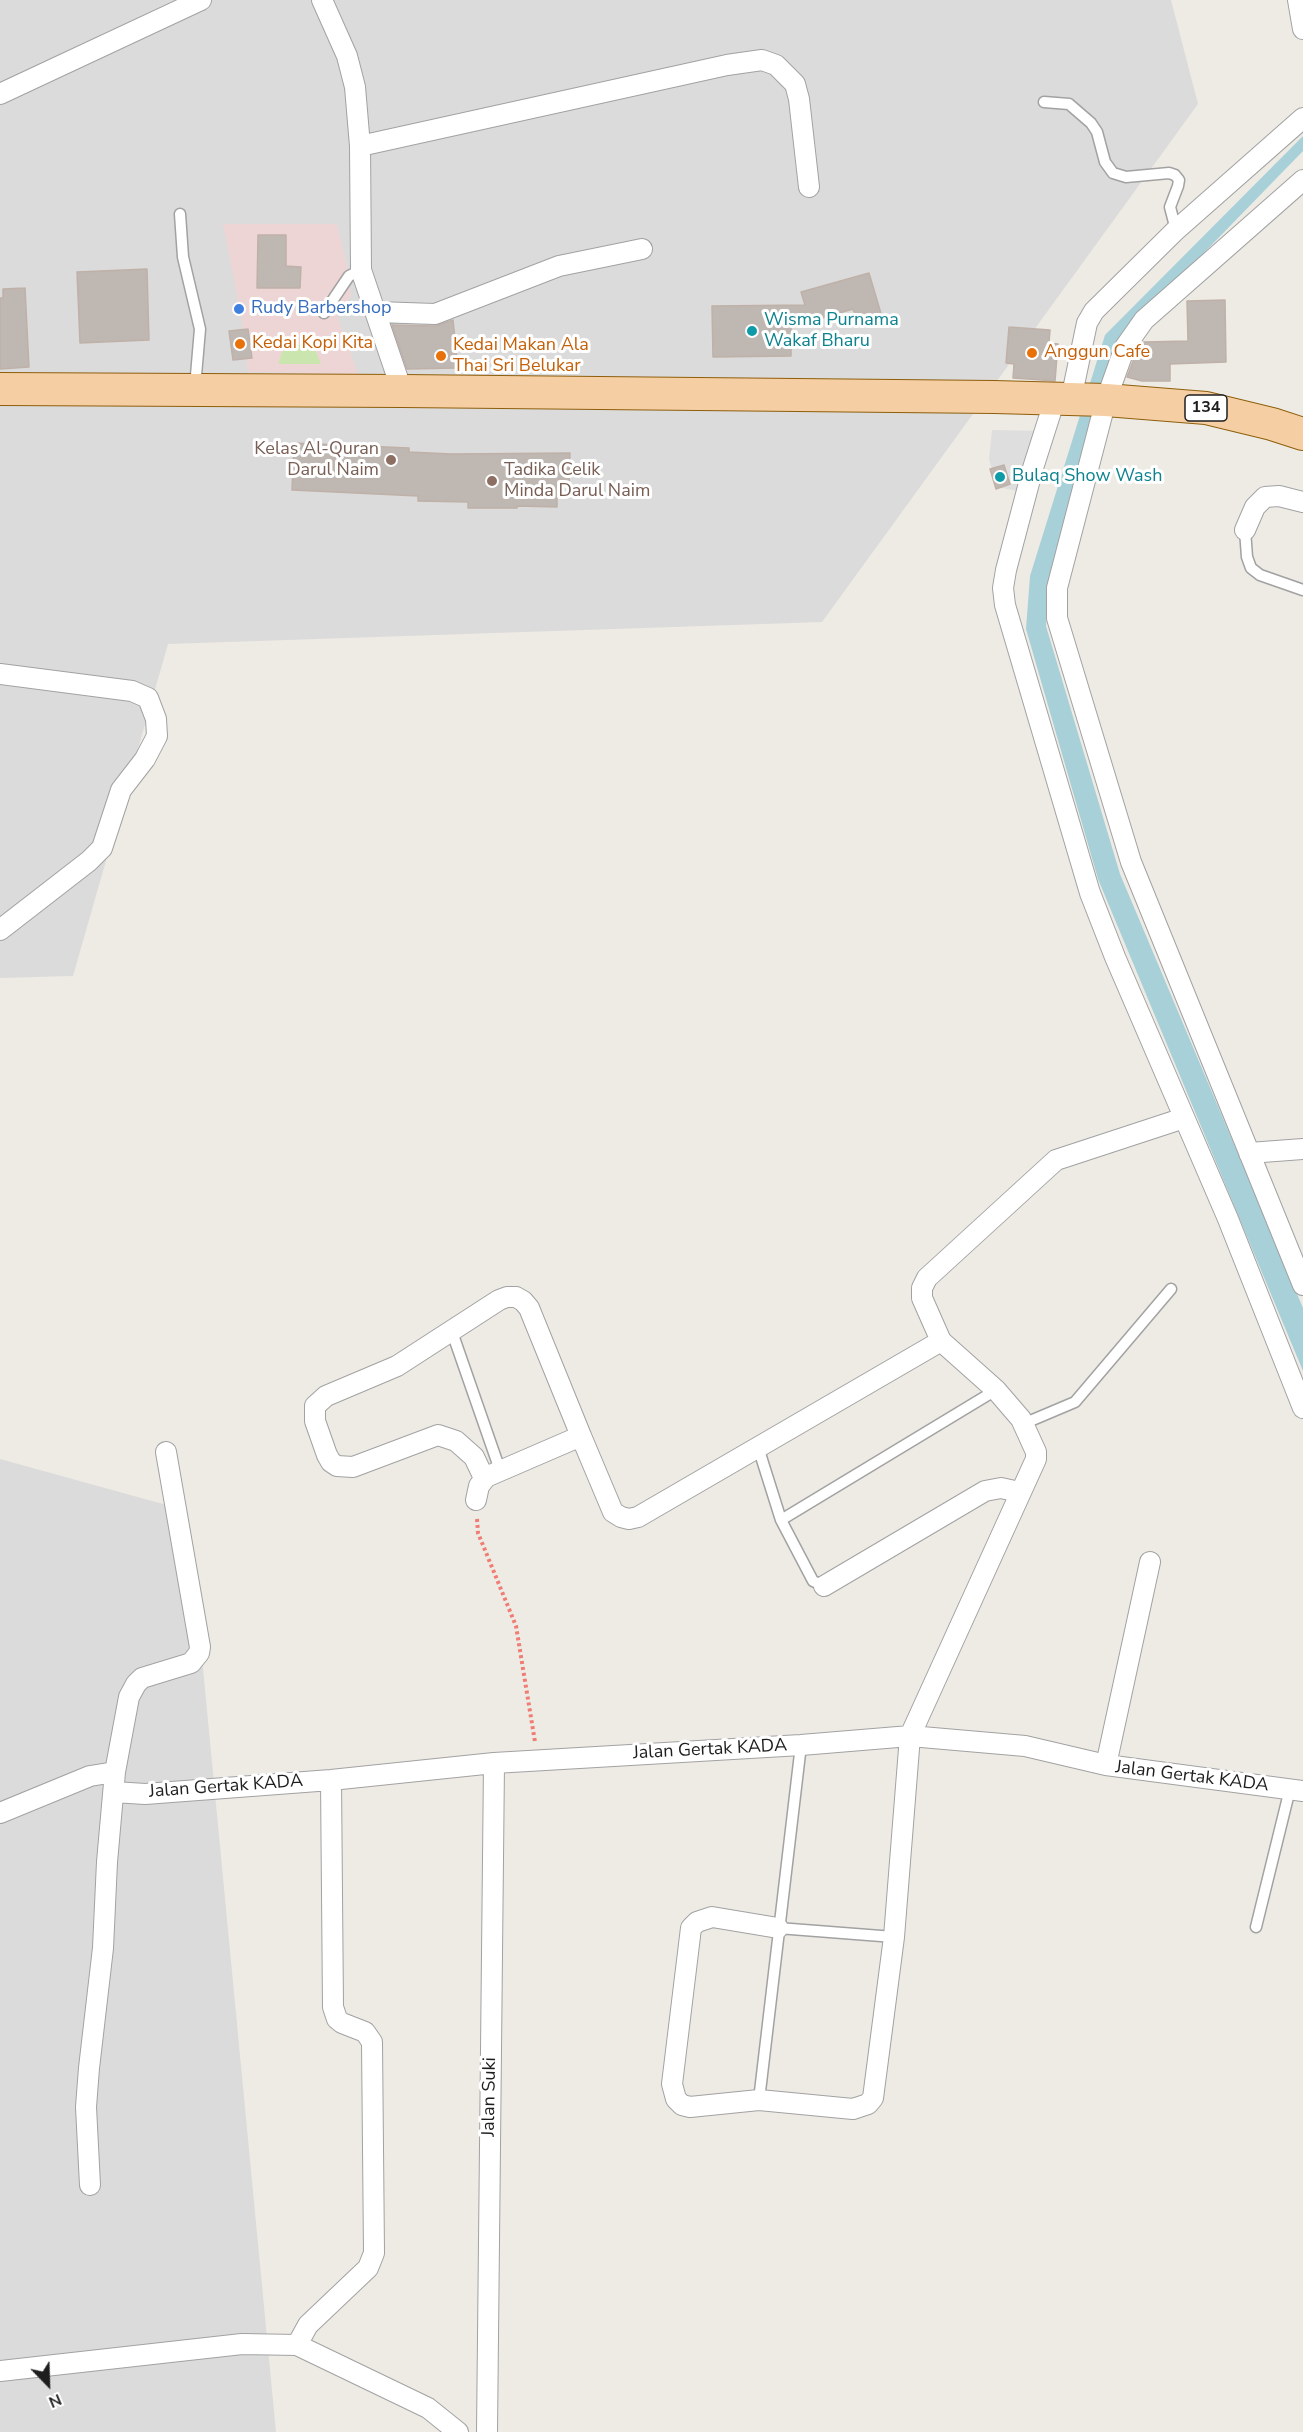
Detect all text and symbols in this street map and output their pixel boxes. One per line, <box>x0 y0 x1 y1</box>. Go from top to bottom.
place label: Rudy Barbershop <box>251 298 391 320</box>
marker: Rudy Barbershop <box>232 302 246 316</box>
place label: Wisma Purnama Wakaf Bharu <box>764 310 899 352</box>
marker: Wisma Purnama Wakaf Bharu <box>745 324 759 338</box>
place label: Kedai Kopi Kita <box>252 333 373 355</box>
place label: Kedai Makan Ala Thai Sri Belukar <box>453 335 589 378</box>
marker: Kedai Kopi Kita <box>233 337 247 351</box>
place label: Anggun Cafe <box>1044 342 1150 364</box>
marker: Anggun Cafe <box>1025 346 1039 360</box>
marker: Kedai Makan Ala Thai Sri Belukar <box>434 349 448 363</box>
road number: 134 <box>1185 395 1227 421</box>
place label: Kelas Al-Quran Darul Naim <box>254 439 379 482</box>
marker: Kelas Al-Quran Darul Naim <box>384 453 398 467</box>
place label: Tadika Celik Minda Darul Naim <box>504 460 650 502</box>
place label: Bulaq Show Wash <box>1012 466 1162 488</box>
marker: Bulaq Show Wash <box>993 470 1007 484</box>
marker: Tadika Celik Minda Darul Naim <box>485 474 499 488</box>
street label: Jalan Gertak KADA <box>632 1735 788 1765</box>
street label: Jalan Gertak KADA <box>1114 1757 1270 1797</box>
street label: Jalan Gertak KADA <box>148 1771 304 1803</box>
street label: Jalan Suki <box>479 2057 501 2137</box>
north arrow <box>18 2354 78 2414</box>
text: N <box>45 2388 65 2413</box>

